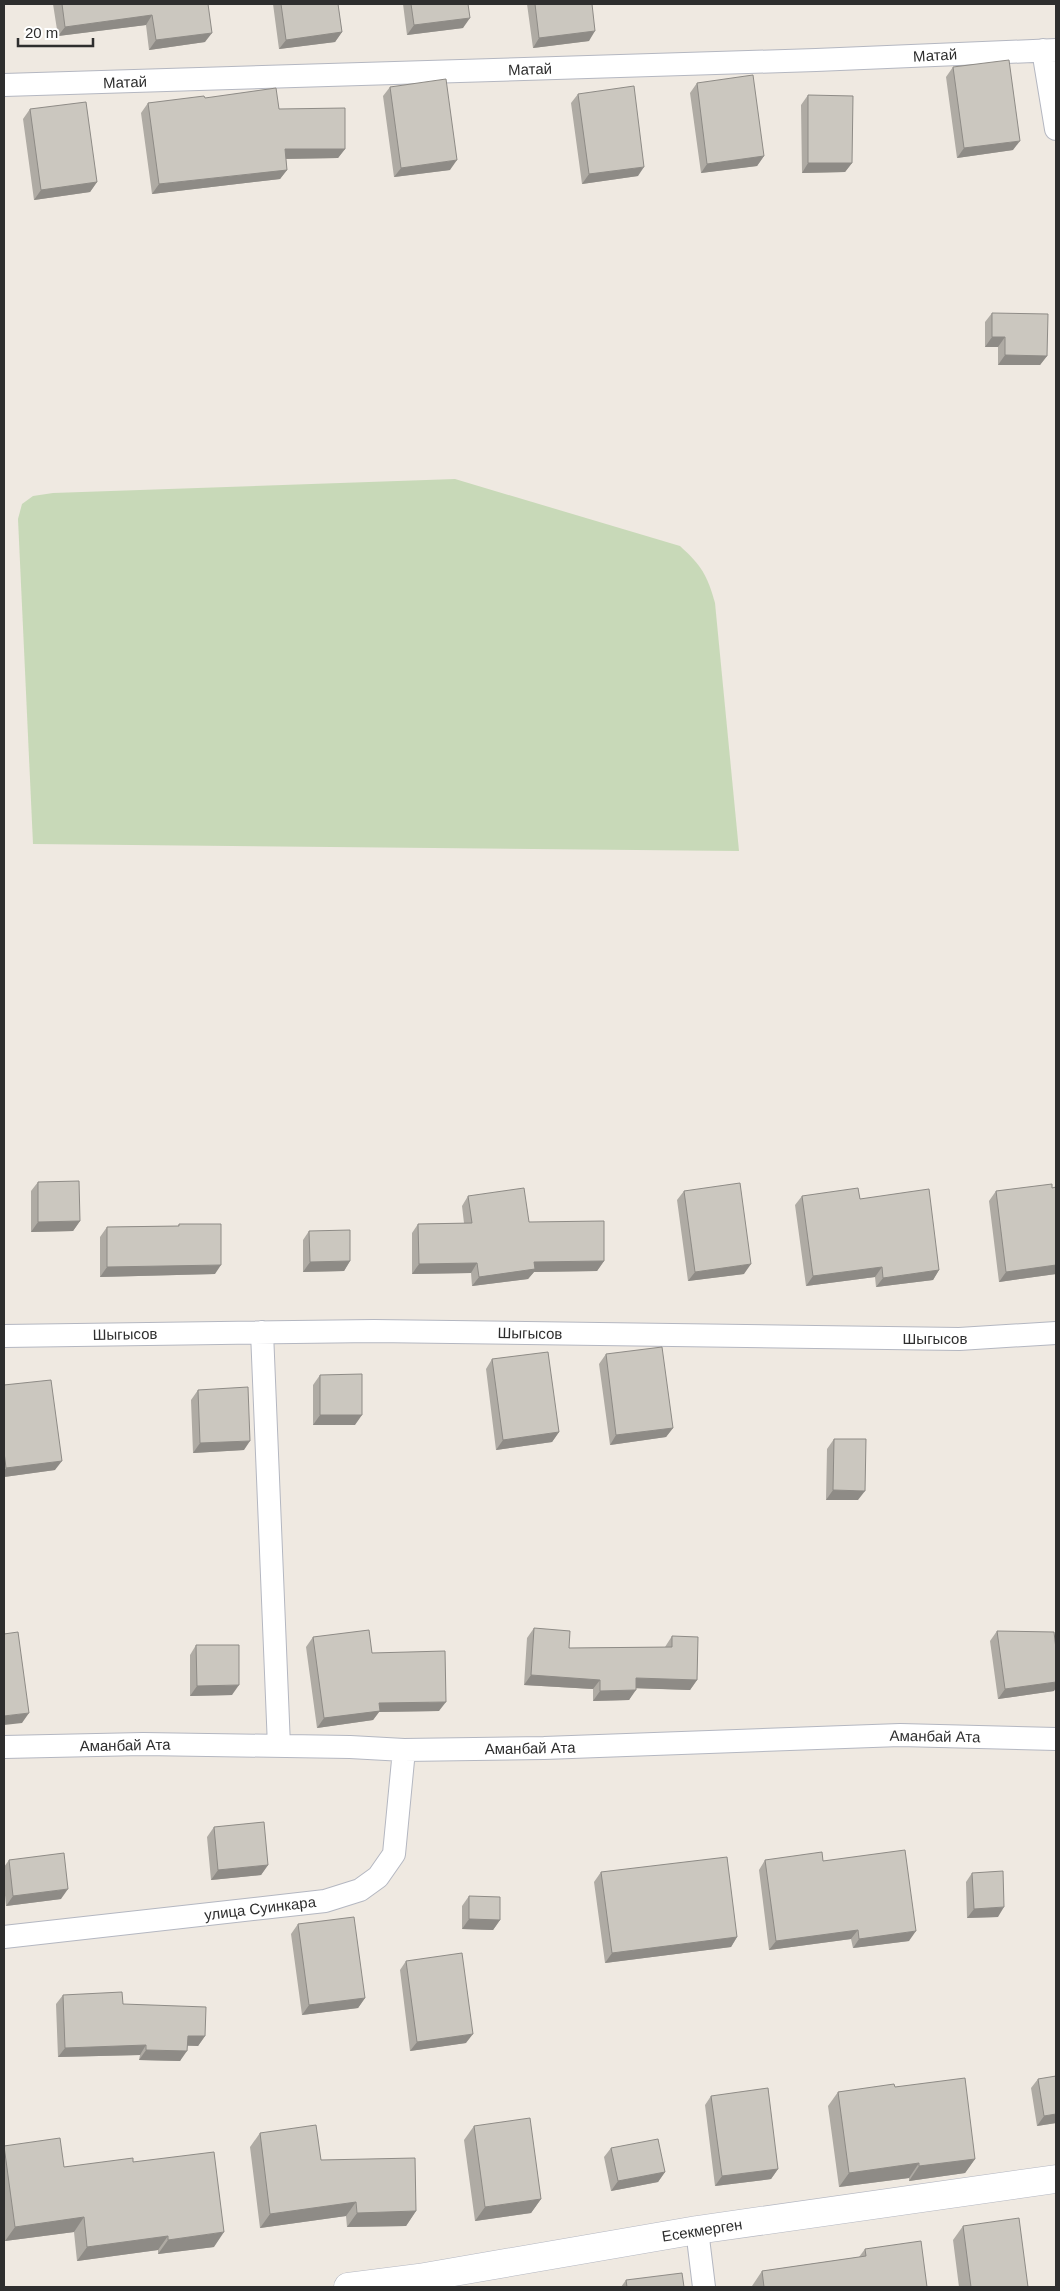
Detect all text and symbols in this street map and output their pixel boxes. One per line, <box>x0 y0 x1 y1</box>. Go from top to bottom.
scale bar <box>18 15 92 47</box>
text: 20 m <box>25 24 58 41</box>
street label: Матай <box>913 45 957 65</box>
street label: Матай <box>508 60 552 78</box>
street label: Матай <box>103 73 147 91</box>
street label: Шыгысов <box>497 1324 563 1342</box>
street label: Шыгысов <box>92 1325 158 1343</box>
street label: Шыгысов <box>903 1330 967 1347</box>
street label: Аманбай Ата <box>889 1727 981 1745</box>
street label: Аманбай Ата <box>79 1736 171 1754</box>
street label: Аманбай Ата <box>484 1739 576 1757</box>
street label: улица Суинкара <box>203 1893 317 1923</box>
street label: Eсекмерген <box>661 2215 743 2245</box>

